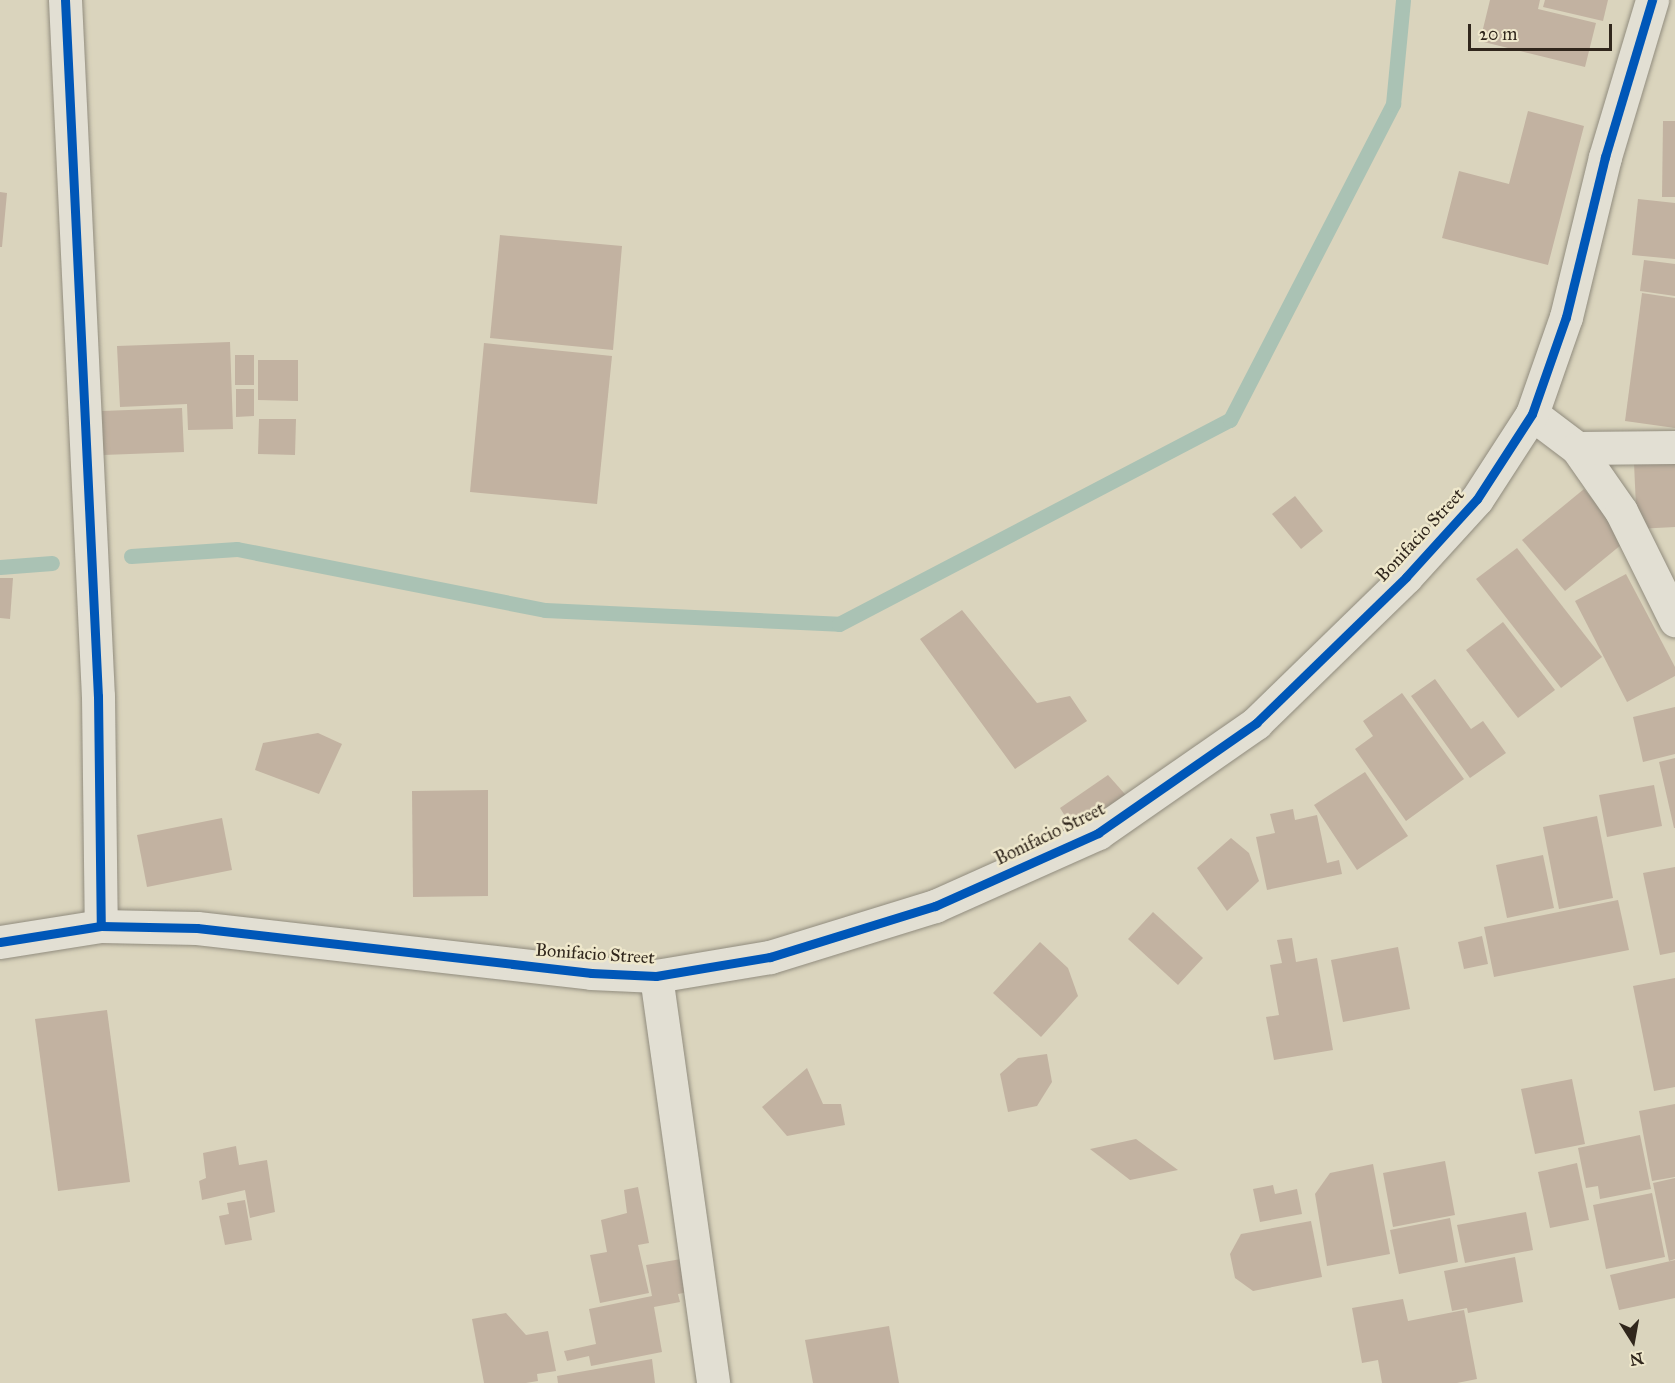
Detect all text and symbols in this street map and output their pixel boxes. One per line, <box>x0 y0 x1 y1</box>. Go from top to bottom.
scale bar <box>1471 12 1615 50</box>
text: 20 m <box>1479 23 1517 45</box>
street label: Bonifacio Street <box>1371 484 1469 586</box>
street label: Bonifacio Street <box>991 798 1109 870</box>
street label: Bonifacio Street <box>535 939 655 969</box>
north arrow <box>1603 1311 1663 1371</box>
text: N <box>1628 1349 1645 1370</box>

